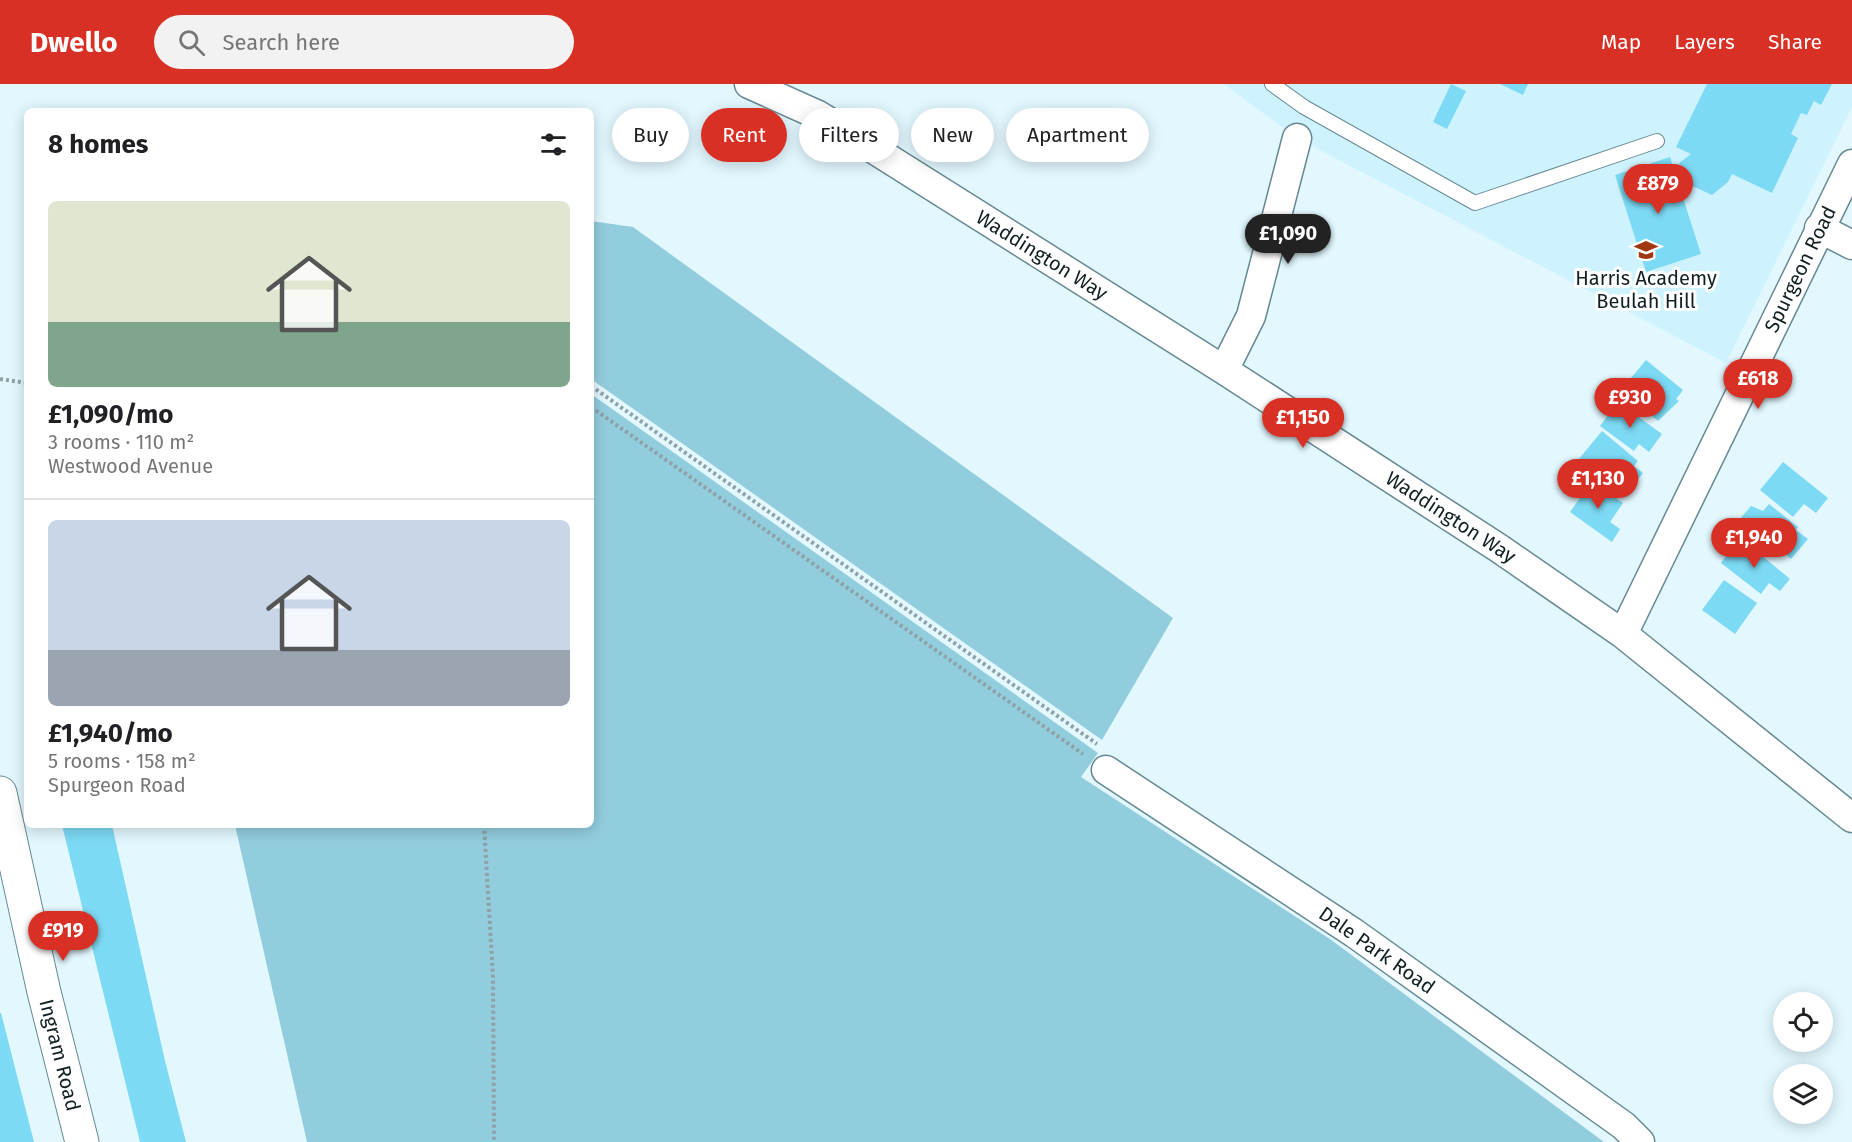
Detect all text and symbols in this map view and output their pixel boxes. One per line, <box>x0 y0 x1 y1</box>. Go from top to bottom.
search box <box>154 15 574 69</box>
text: Dwello <box>30 26 118 59</box>
icon: search <box>175 26 208 59</box>
text: Search here <box>223 29 340 56</box>
text: Map <box>1601 29 1641 55</box>
text: Layers <box>1674 29 1735 55</box>
text: Share <box>1768 29 1822 55</box>
chip: Buy <box>612 108 689 162</box>
chip: Rent <box>701 108 787 162</box>
chip: Filters <box>799 108 899 162</box>
chip: New <box>911 108 994 162</box>
chip: Apartment <box>1006 108 1149 162</box>
icon: filters <box>537 128 570 161</box>
text: 8 homes <box>48 129 148 160</box>
pin: £879 <box>1622 164 1694 215</box>
text: £879 <box>1637 171 1679 195</box>
street label: Spurgeon Road <box>1759 202 1841 336</box>
street label: Waddington Way <box>972 205 1112 305</box>
pin: £1,090 <box>1239 214 1337 265</box>
text: £1,090 <box>1259 221 1317 245</box>
school or university icon: Harris Academy Beulah Hill <box>1633 237 1659 263</box>
icon: home <box>255 240 363 348</box>
place label: Harris Academy Beulah Hill <box>1575 266 1717 313</box>
pin: £618 <box>1722 359 1794 410</box>
text: £618 <box>1737 366 1779 390</box>
pin: £930 <box>1594 378 1666 429</box>
text: £930 <box>1608 385 1652 409</box>
pin: £1,150 <box>1254 398 1352 449</box>
text: £1,090/mo <box>48 399 174 430</box>
text: £1,150 <box>1276 405 1330 429</box>
text: 3 rooms · 110 m² <box>48 430 194 454</box>
text: Westwood Avenue <box>48 454 213 478</box>
pin: £1,130 <box>1549 459 1647 510</box>
street label: Waddington Way <box>1381 466 1521 568</box>
text: £1,130 <box>1571 466 1625 490</box>
pin: £1,940 <box>1705 518 1803 569</box>
text: £1,940 <box>1725 525 1783 549</box>
icon: home <box>255 559 363 667</box>
text: £1,940/mo <box>48 718 173 749</box>
text: 5 rooms · 158 m² <box>48 749 196 773</box>
text: Spurgeon Road <box>48 773 186 797</box>
street label: Dale Park Road <box>1314 901 1440 999</box>
pin: £919 <box>27 911 99 962</box>
text: £919 <box>42 918 84 942</box>
map controls <box>1773 992 1833 1124</box>
button: locate <box>1773 992 1833 1052</box>
street label: Ingram Road <box>35 997 85 1113</box>
button: layers <box>1773 1064 1833 1124</box>

